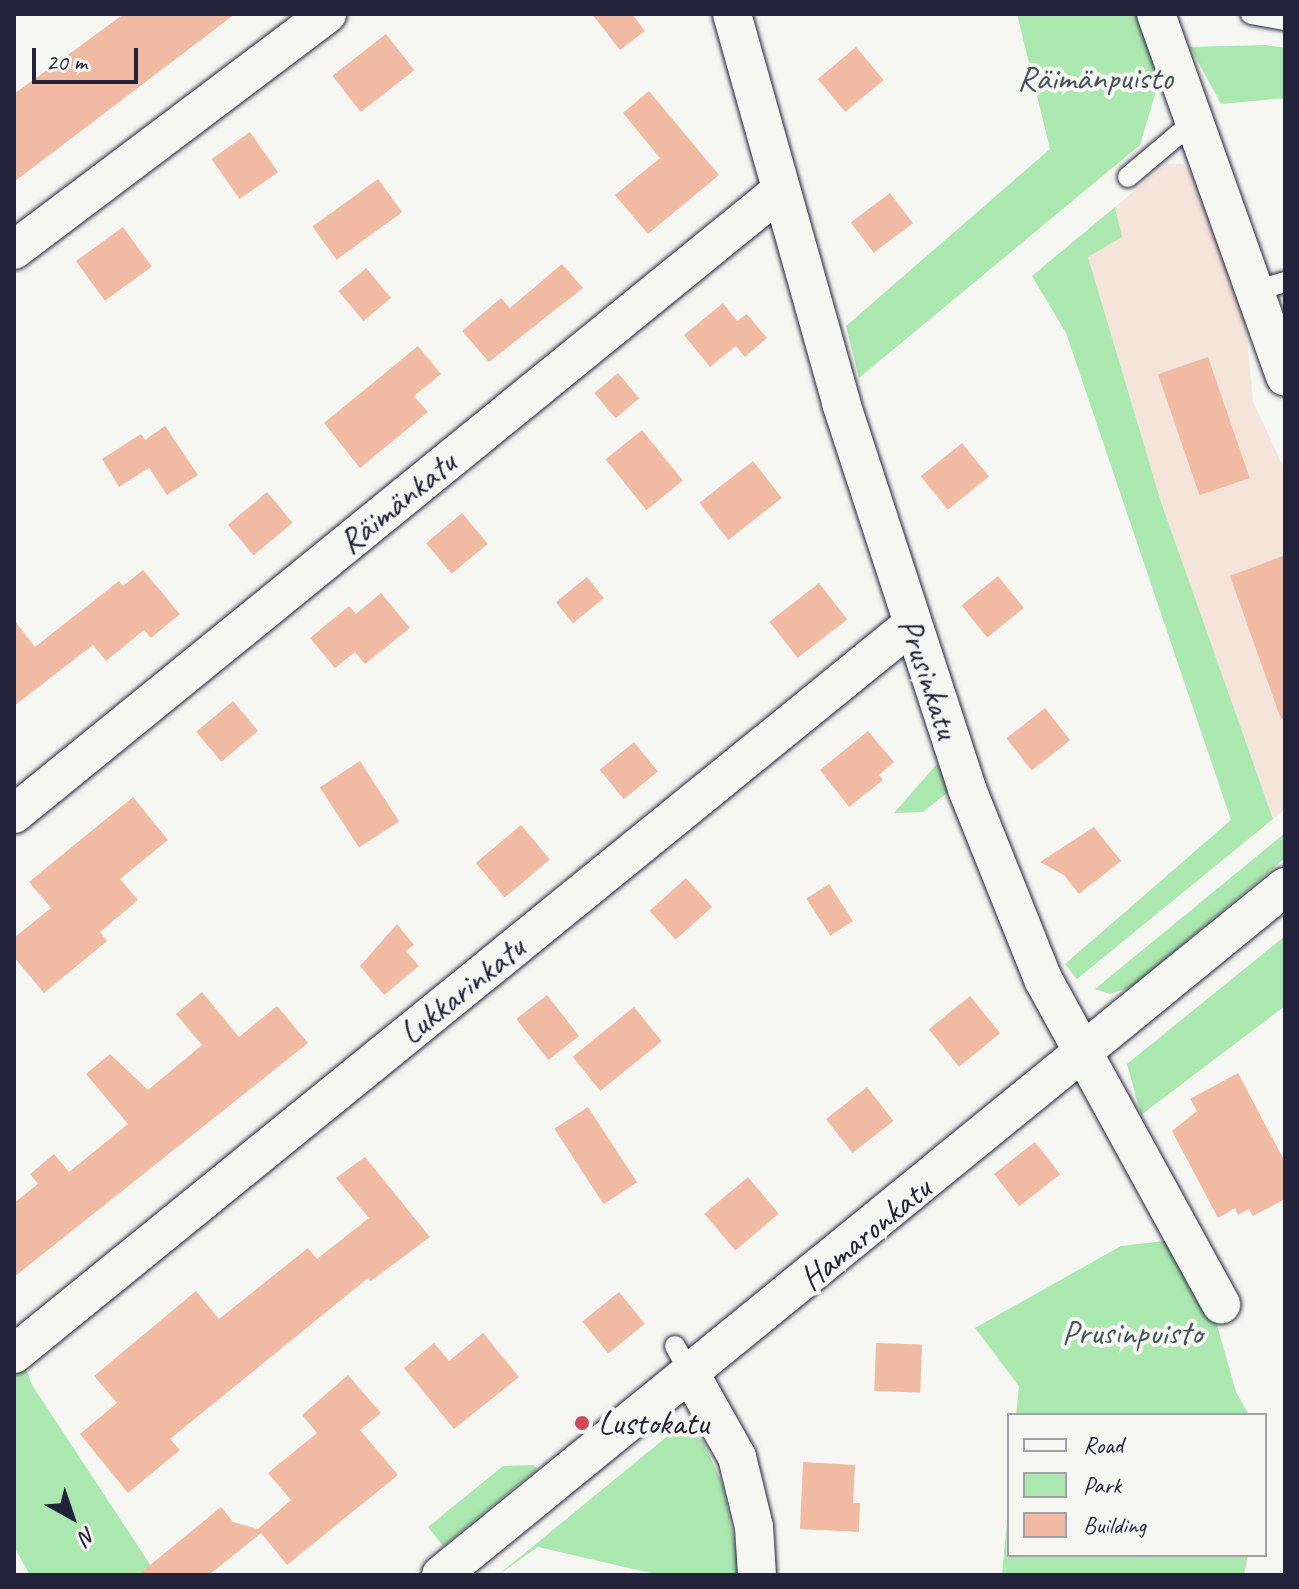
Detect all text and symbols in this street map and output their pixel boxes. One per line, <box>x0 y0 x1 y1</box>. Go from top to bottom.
scale bar <box>36 32 142 82</box>
text: 20 m <box>46 47 87 77</box>
park label: Räimänpuisto <box>1017 58 1173 98</box>
street label: Räimänkatu <box>330 442 464 562</box>
street label: Prusinkatu <box>890 613 968 743</box>
street label: Lukkarinkatu <box>391 927 533 1053</box>
street label: Hamaronkatu <box>791 1168 939 1298</box>
park label: Prusinpuisto <box>1062 1313 1202 1353</box>
place label: Lustokatu <box>598 1403 709 1443</box>
legend <box>1007 1413 1267 1557</box>
marker: Lustokatu <box>573 1414 591 1432</box>
text: Road <box>1083 1430 1123 1460</box>
text: Park <box>1083 1470 1121 1500</box>
north arrow <box>32 1477 112 1557</box>
text: Building <box>1083 1510 1146 1540</box>
text: N <box>73 1520 102 1550</box>

